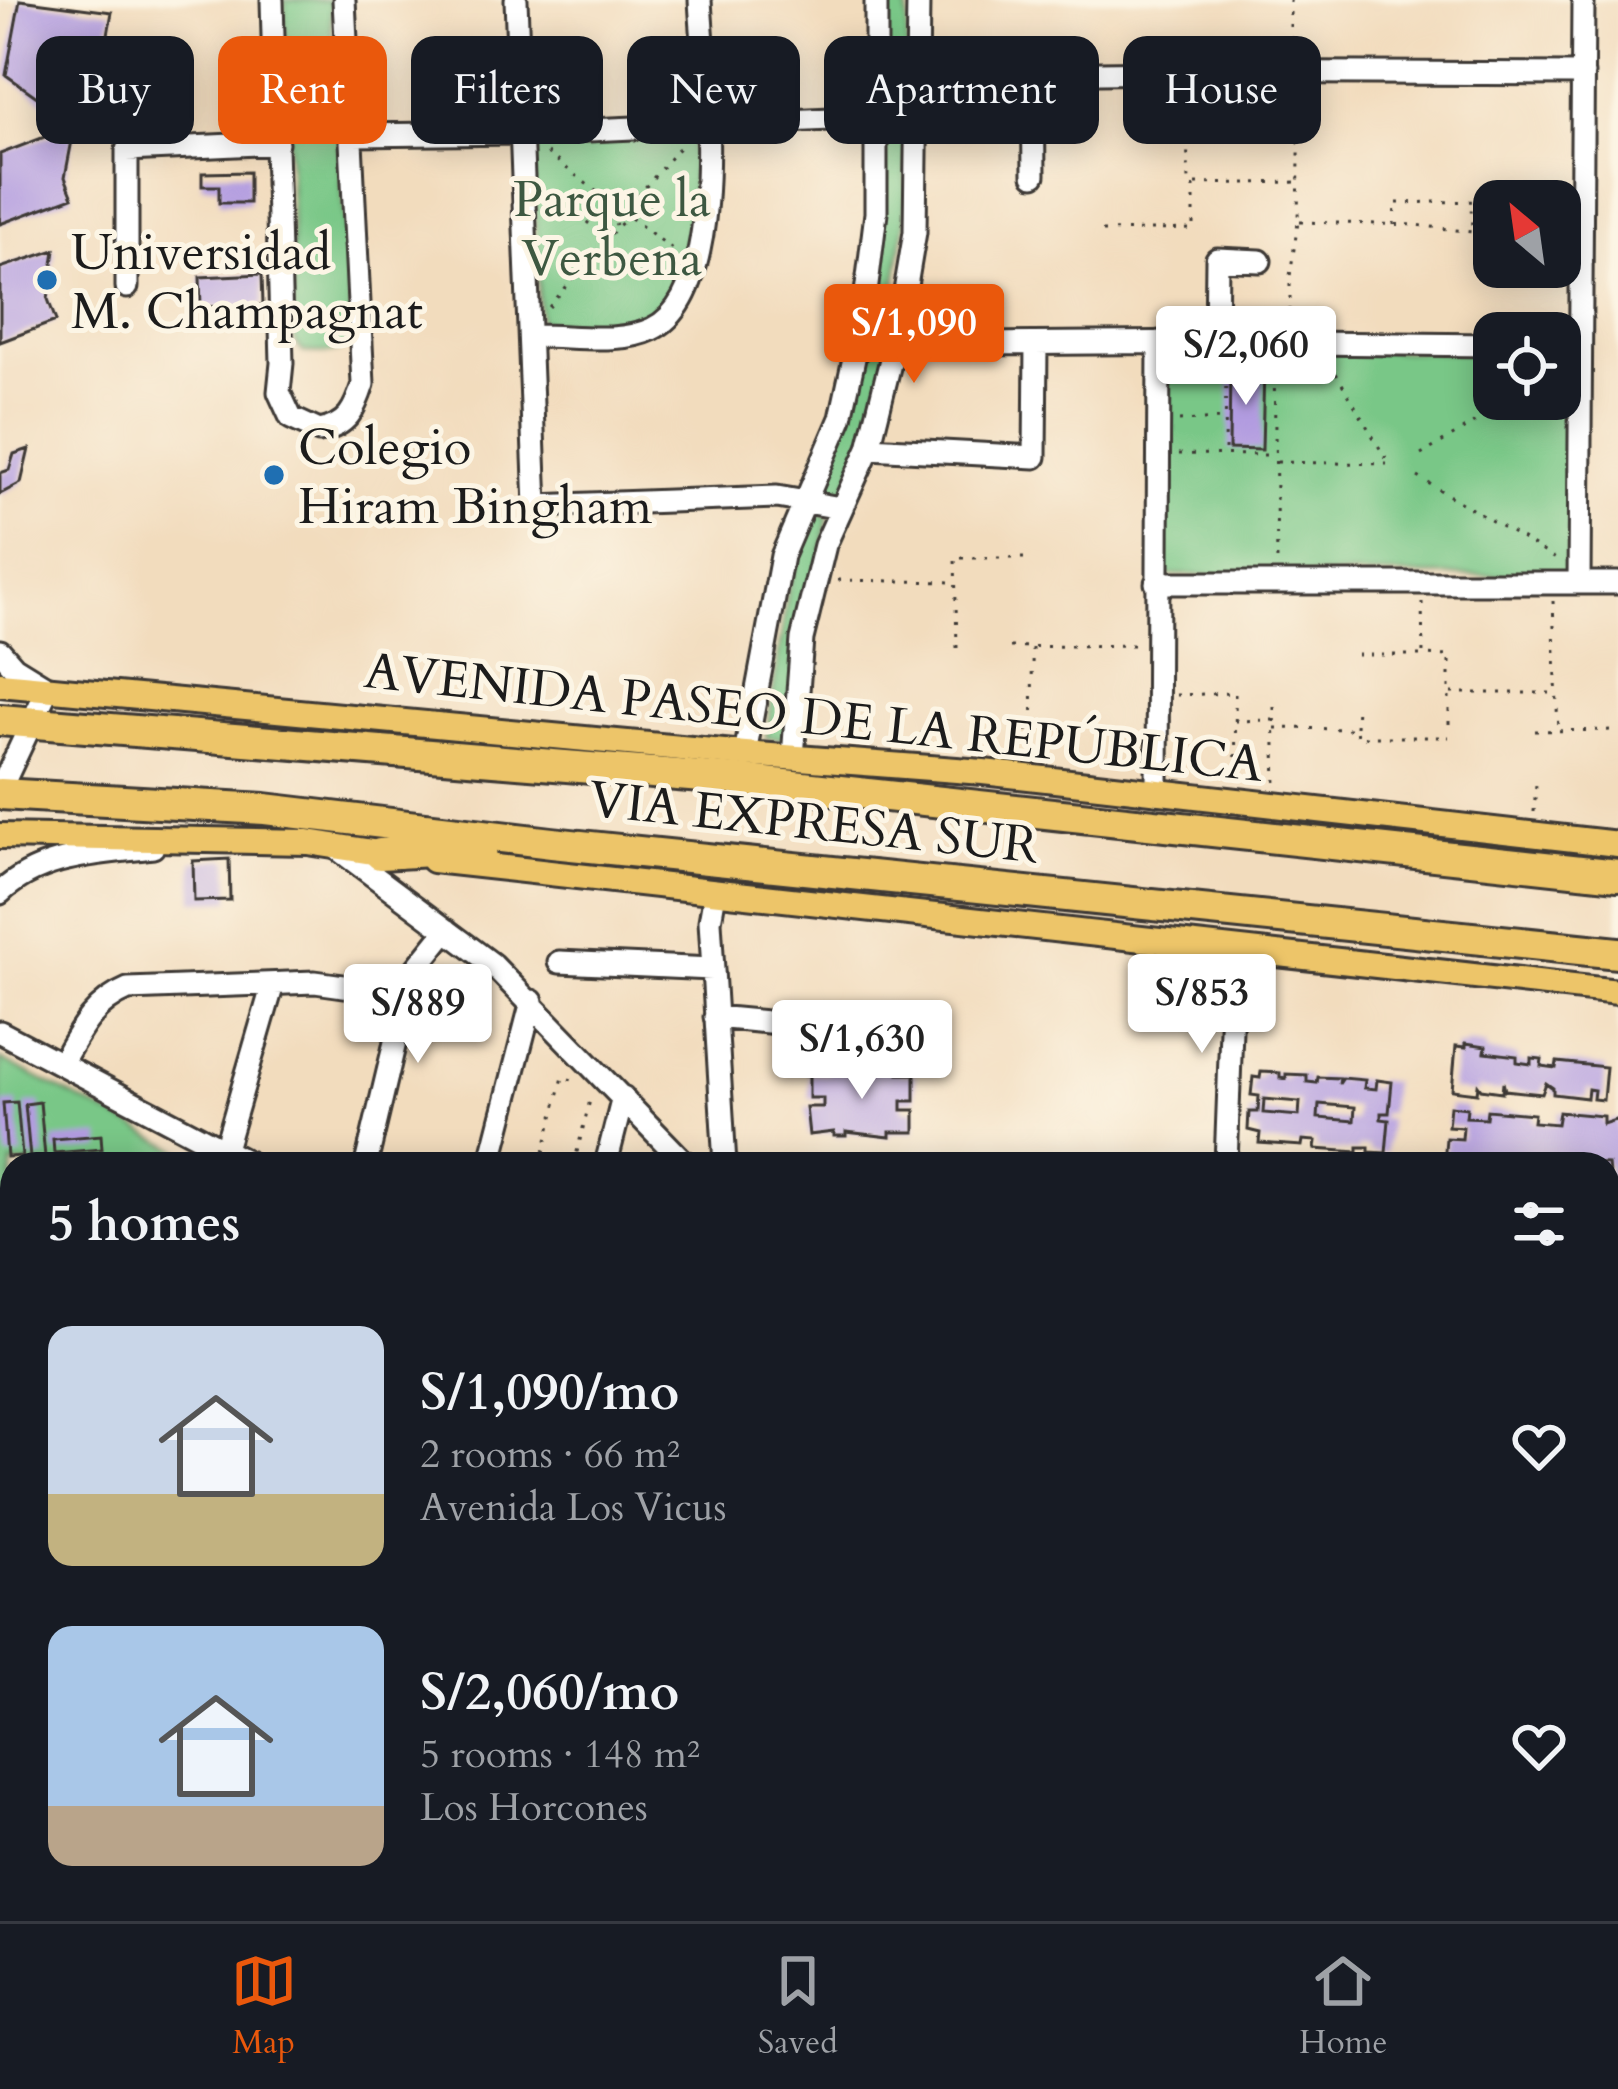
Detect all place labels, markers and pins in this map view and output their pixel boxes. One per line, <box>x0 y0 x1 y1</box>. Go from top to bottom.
place label: Universidad M. Champagnat <box>71 218 423 347</box>
marker: Universidad M. Champagnat <box>34 267 60 293</box>
pin: S/1,090 <box>803 284 1025 386</box>
pin: S/2,060 <box>1135 306 1357 408</box>
place label: Colegio Hiram Bingham <box>298 413 653 542</box>
marker: Colegio Hiram Bingham <box>261 462 287 488</box>
pin: S/853 <box>1118 954 1286 1056</box>
pin: S/889 <box>334 964 502 1066</box>
pin: S/1,630 <box>751 1000 973 1102</box>

